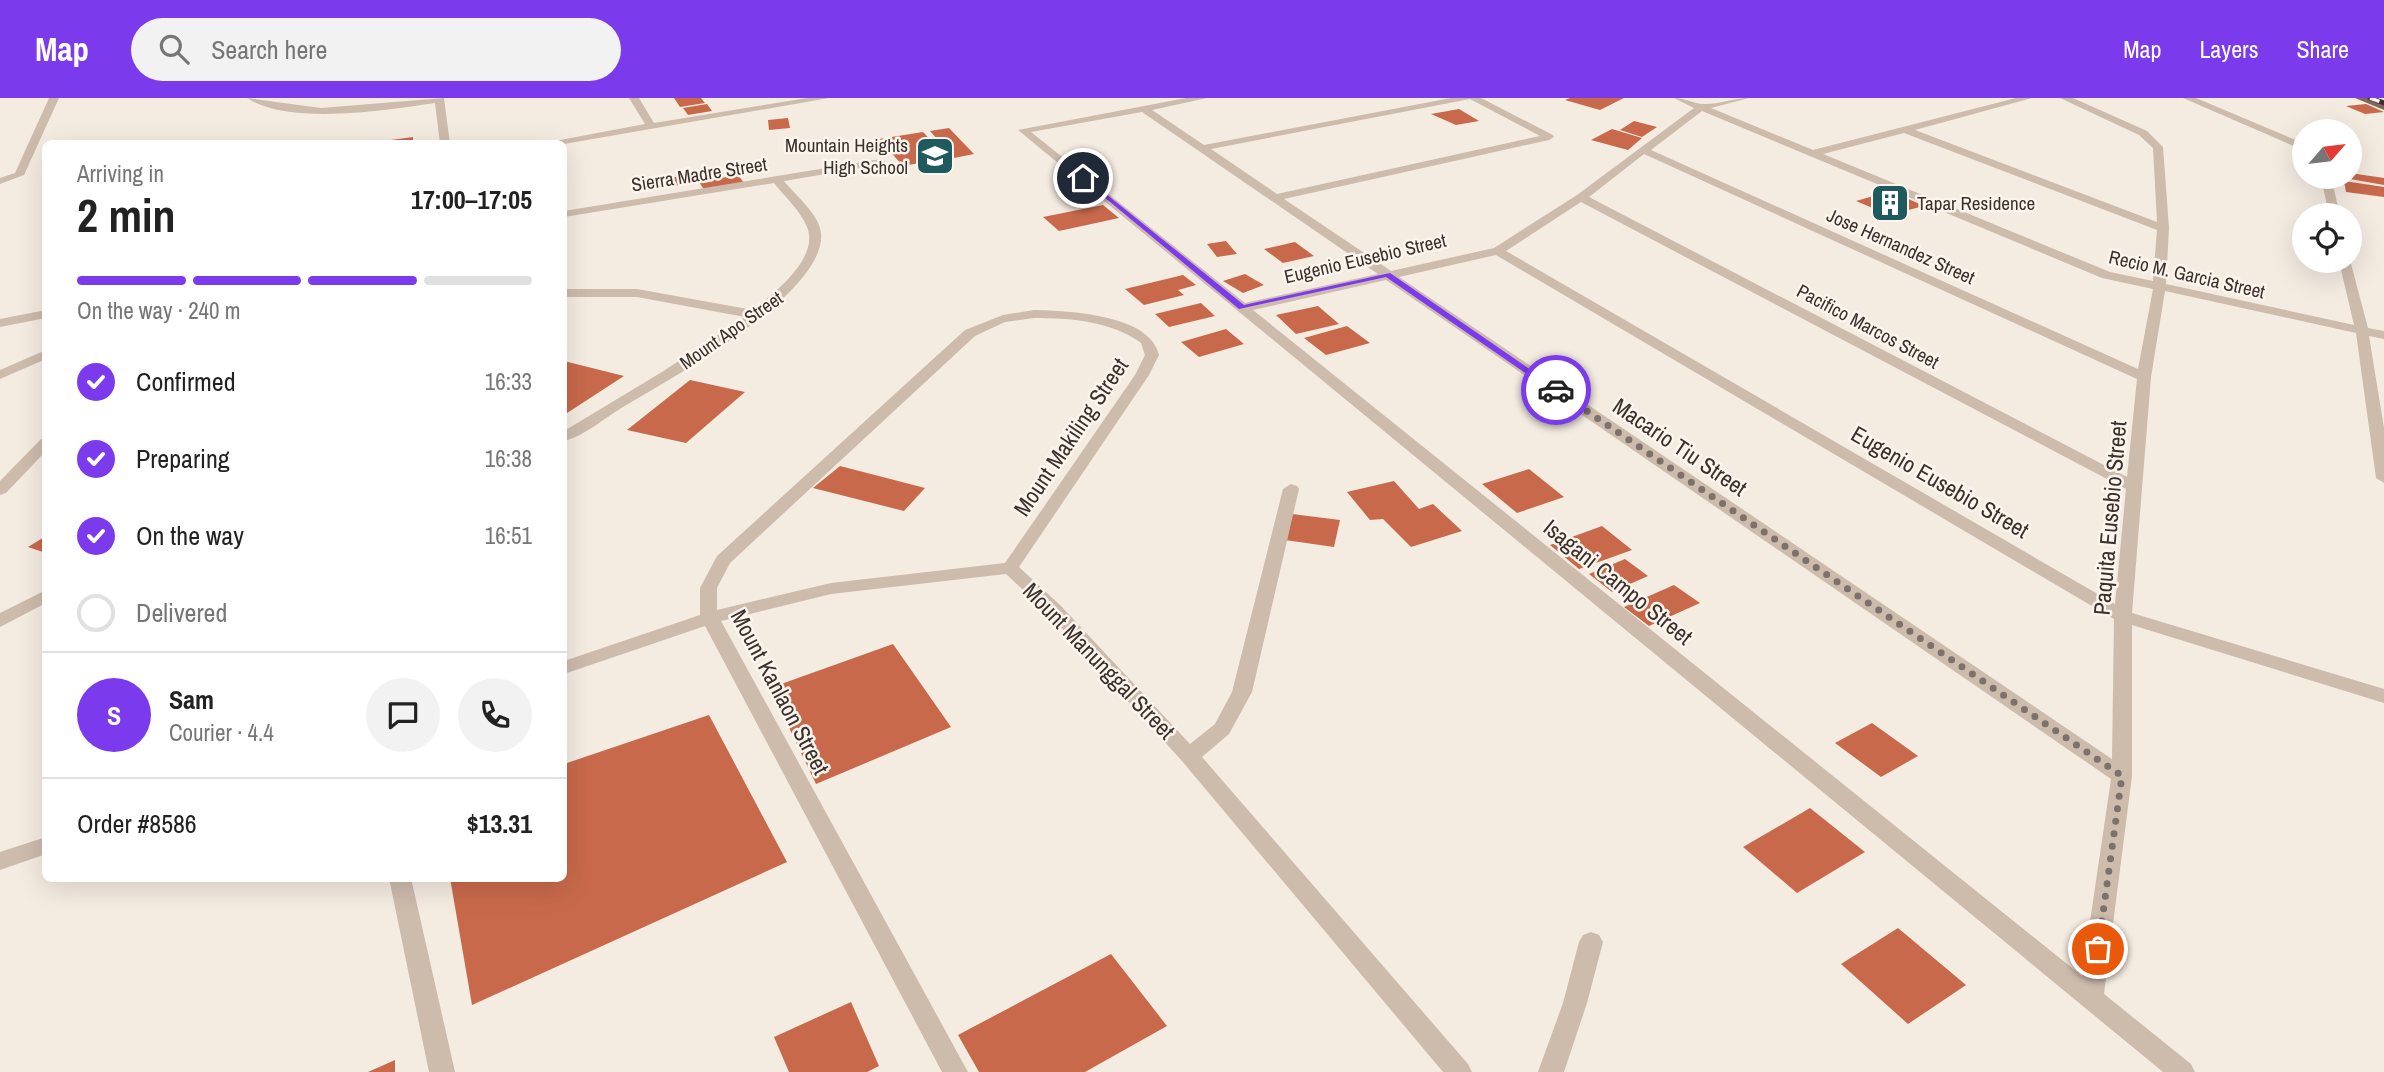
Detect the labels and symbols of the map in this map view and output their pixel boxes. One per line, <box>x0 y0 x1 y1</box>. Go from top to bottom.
north arrow <box>2292 119 2362 189</box>
place label: Mountain Heights High School <box>785 132 908 180</box>
school or university icon: Mountain Heights High School <box>914 135 956 177</box>
pin <box>1053 148 1113 208</box>
street label: Sierra Madre Street <box>629 150 769 198</box>
building icon: Tapar Residence <box>1869 182 1911 224</box>
place label: Tapar Residence <box>1917 190 2035 216</box>
street label: Jose Hernandez Street <box>1823 202 1980 291</box>
street label: Eugenio Eusebio Street <box>1281 227 1449 289</box>
street label: Recio M. Garcia Street <box>2106 243 2268 305</box>
street label: Pacifico Marcos Street <box>1792 278 1944 375</box>
street label: Mount Apo Street <box>674 284 788 375</box>
street label: Mount Makiling Street <box>1006 352 1135 522</box>
courier <box>1521 355 1591 425</box>
street label: Macario Tiu Street <box>1607 390 1753 503</box>
street label: Eugenio Eusebio Street <box>1846 418 2035 545</box>
street label: Paquita Eusebio Street <box>2086 419 2133 616</box>
street label: Isagani Campo Street <box>1537 512 1699 651</box>
street label: Mount Manunggal Street <box>1016 576 1182 746</box>
street label: Mount Kanlaon Street <box>724 604 837 780</box>
pin <box>2068 919 2128 979</box>

